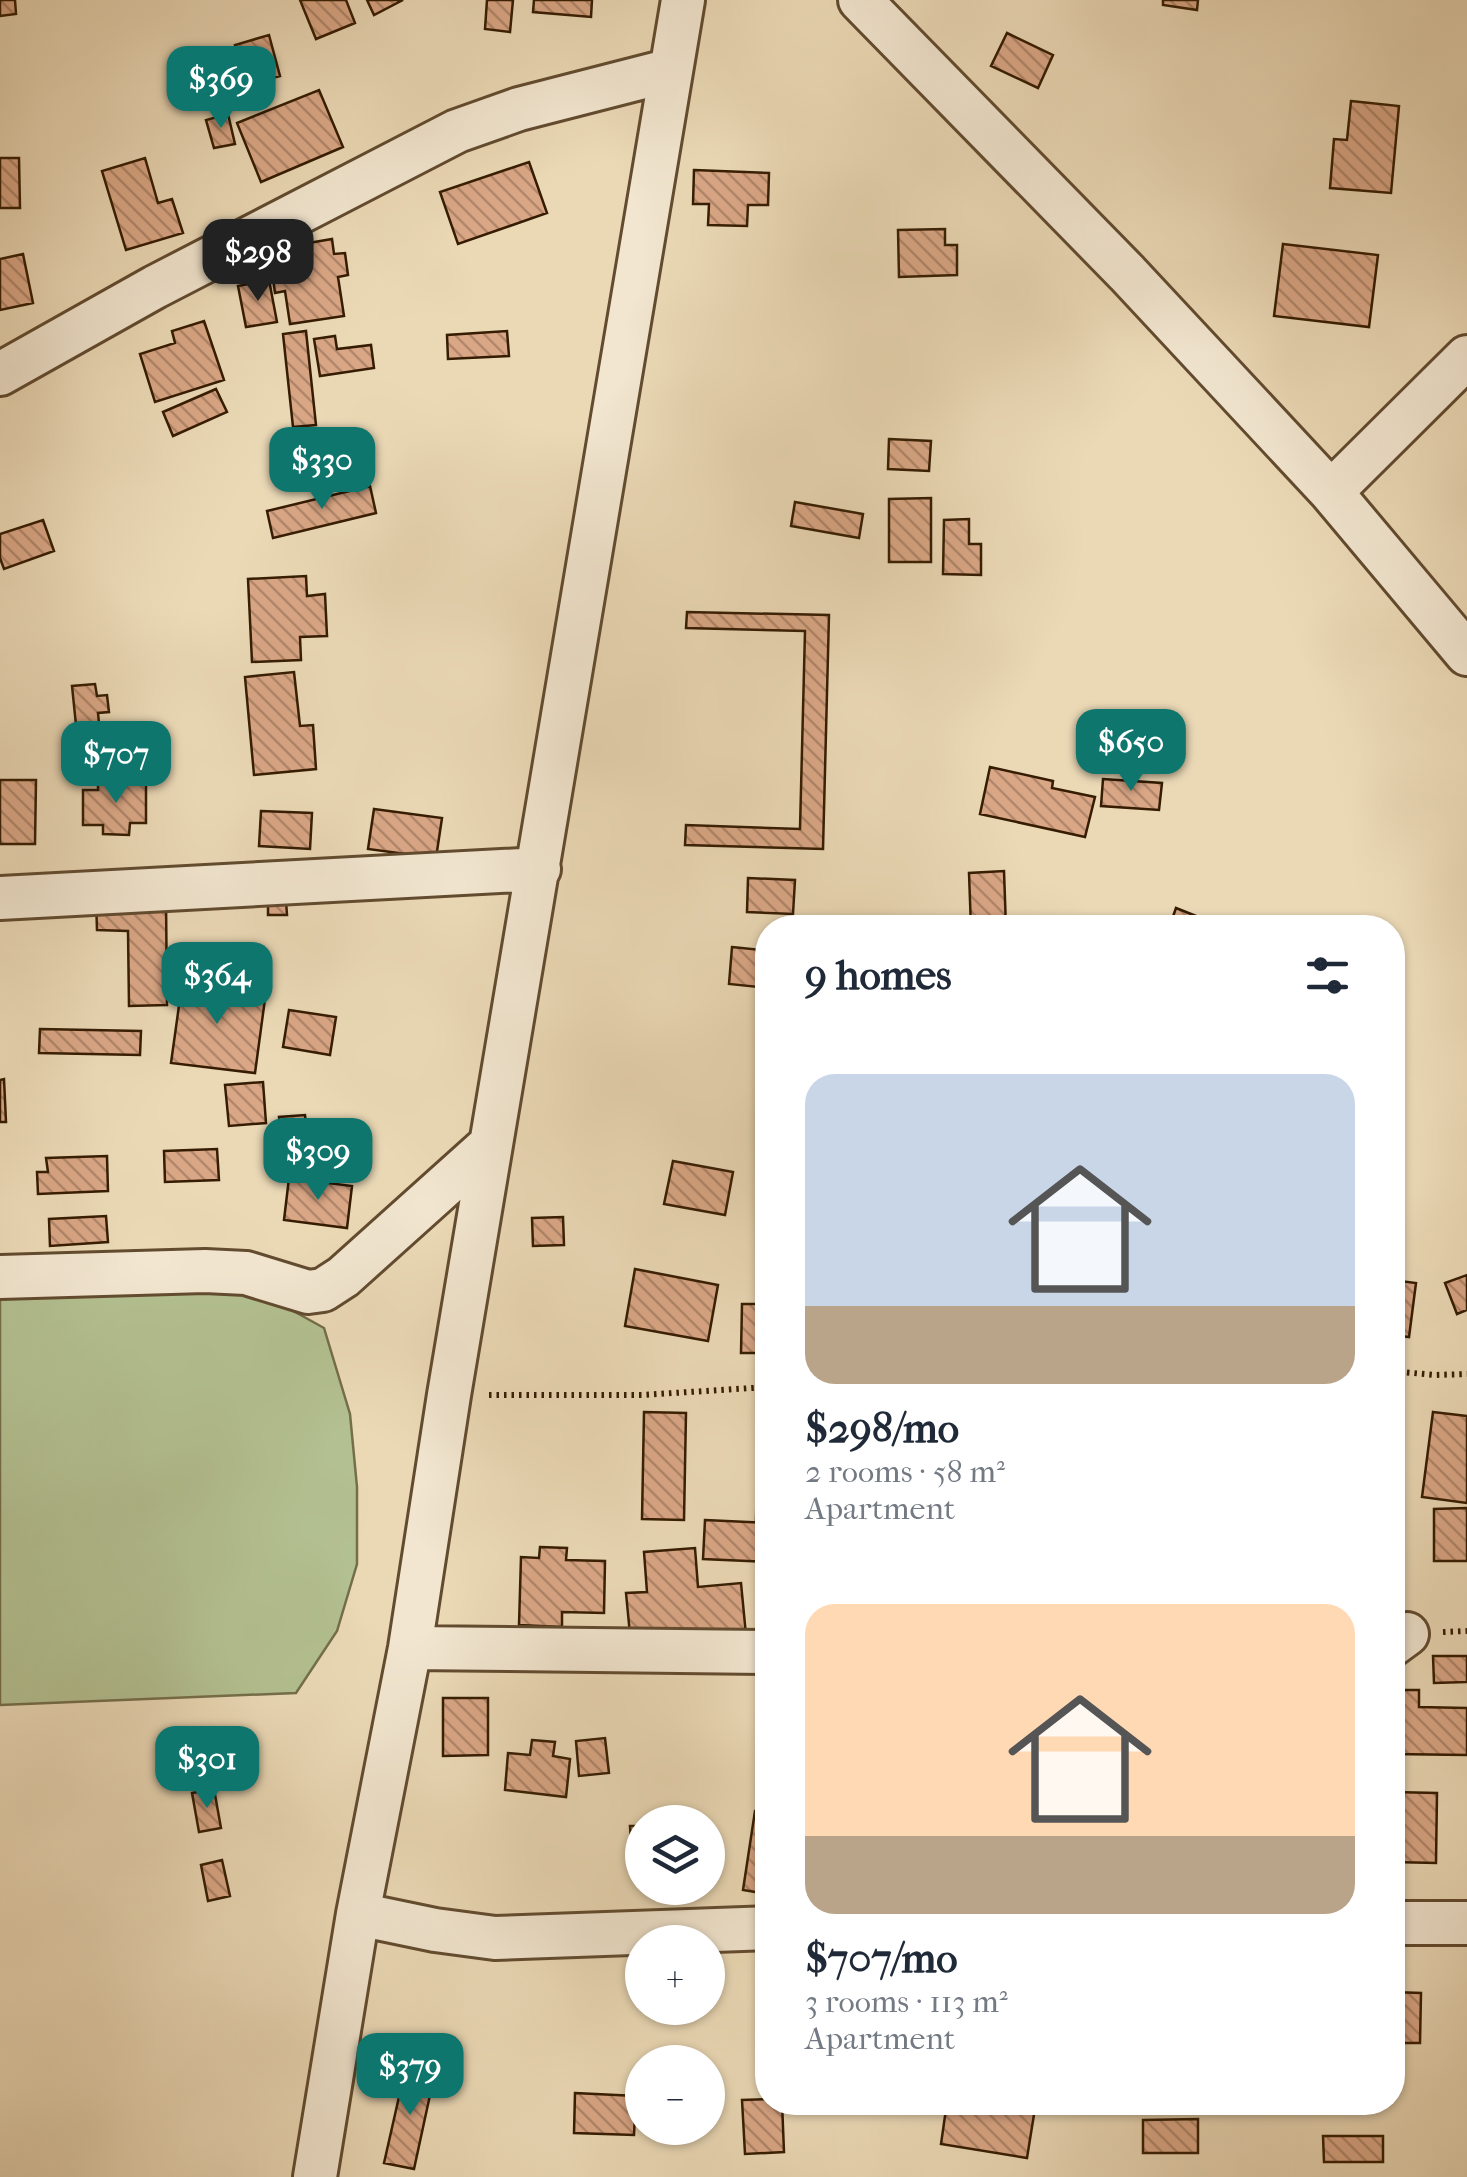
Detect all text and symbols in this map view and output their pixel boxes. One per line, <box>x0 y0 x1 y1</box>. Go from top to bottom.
pin: $369 <box>162 46 280 131</box>
text: $369 <box>189 60 253 97</box>
pin: $298 <box>199 219 317 304</box>
text: $298 <box>225 233 291 270</box>
pin: $330 <box>263 427 381 512</box>
text: $330 <box>291 441 353 478</box>
pin: $650 <box>1072 709 1190 794</box>
pin: $707 <box>57 721 175 806</box>
text: $650 <box>1098 723 1164 760</box>
text: $707 <box>83 735 149 772</box>
pin: $364 <box>158 942 276 1027</box>
icon: filters <box>1300 948 1355 1003</box>
text: 9 homes <box>805 951 952 1000</box>
text: $364 <box>184 956 250 993</box>
pin: $309 <box>259 1118 377 1203</box>
text: $309 <box>285 1132 351 1169</box>
icon: home <box>990 1139 1170 1319</box>
text: $298/mo <box>805 1404 959 1453</box>
text: 2 rooms · 58 m² <box>805 1453 1005 1490</box>
text: Apartment <box>805 1490 955 1527</box>
icon: home <box>990 1669 1170 1849</box>
pin: $301 <box>148 1726 266 1811</box>
text: $301 <box>177 1740 237 1777</box>
map controls <box>625 1805 725 2145</box>
button: layers <box>625 1805 725 1905</box>
button: + <box>625 1925 725 2025</box>
text: $707/mo <box>805 1934 958 1983</box>
text: 3 rooms · 113 m² <box>805 1983 1008 2020</box>
text: Apartment <box>805 2020 955 2057</box>
pin: $379 <box>351 2033 469 2118</box>
button: − <box>625 2045 725 2145</box>
text: $379 <box>379 2047 441 2084</box>

